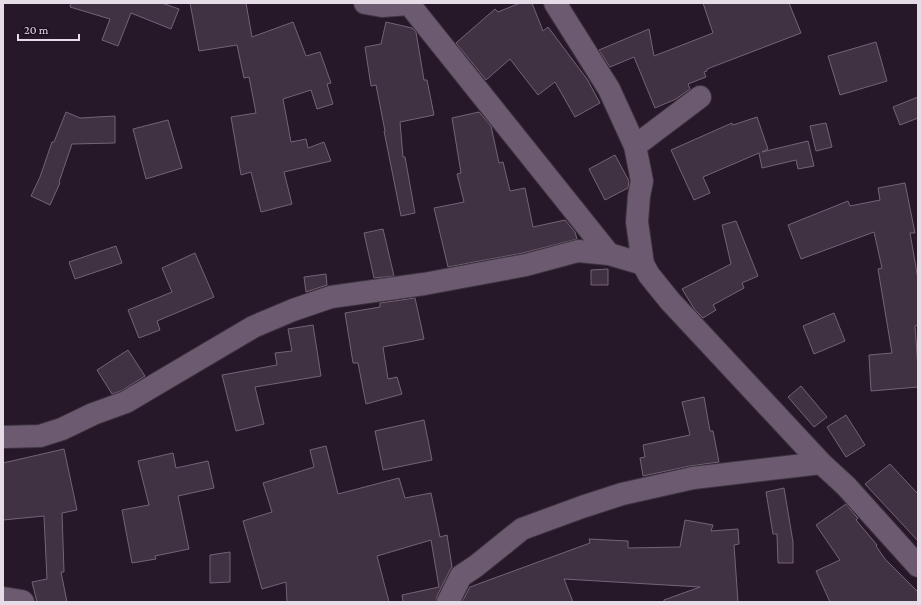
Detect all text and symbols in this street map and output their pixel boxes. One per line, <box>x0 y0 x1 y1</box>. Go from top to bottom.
scale bar <box>18 16 79 42</box>
text: 20 m <box>24 23 49 37</box>

